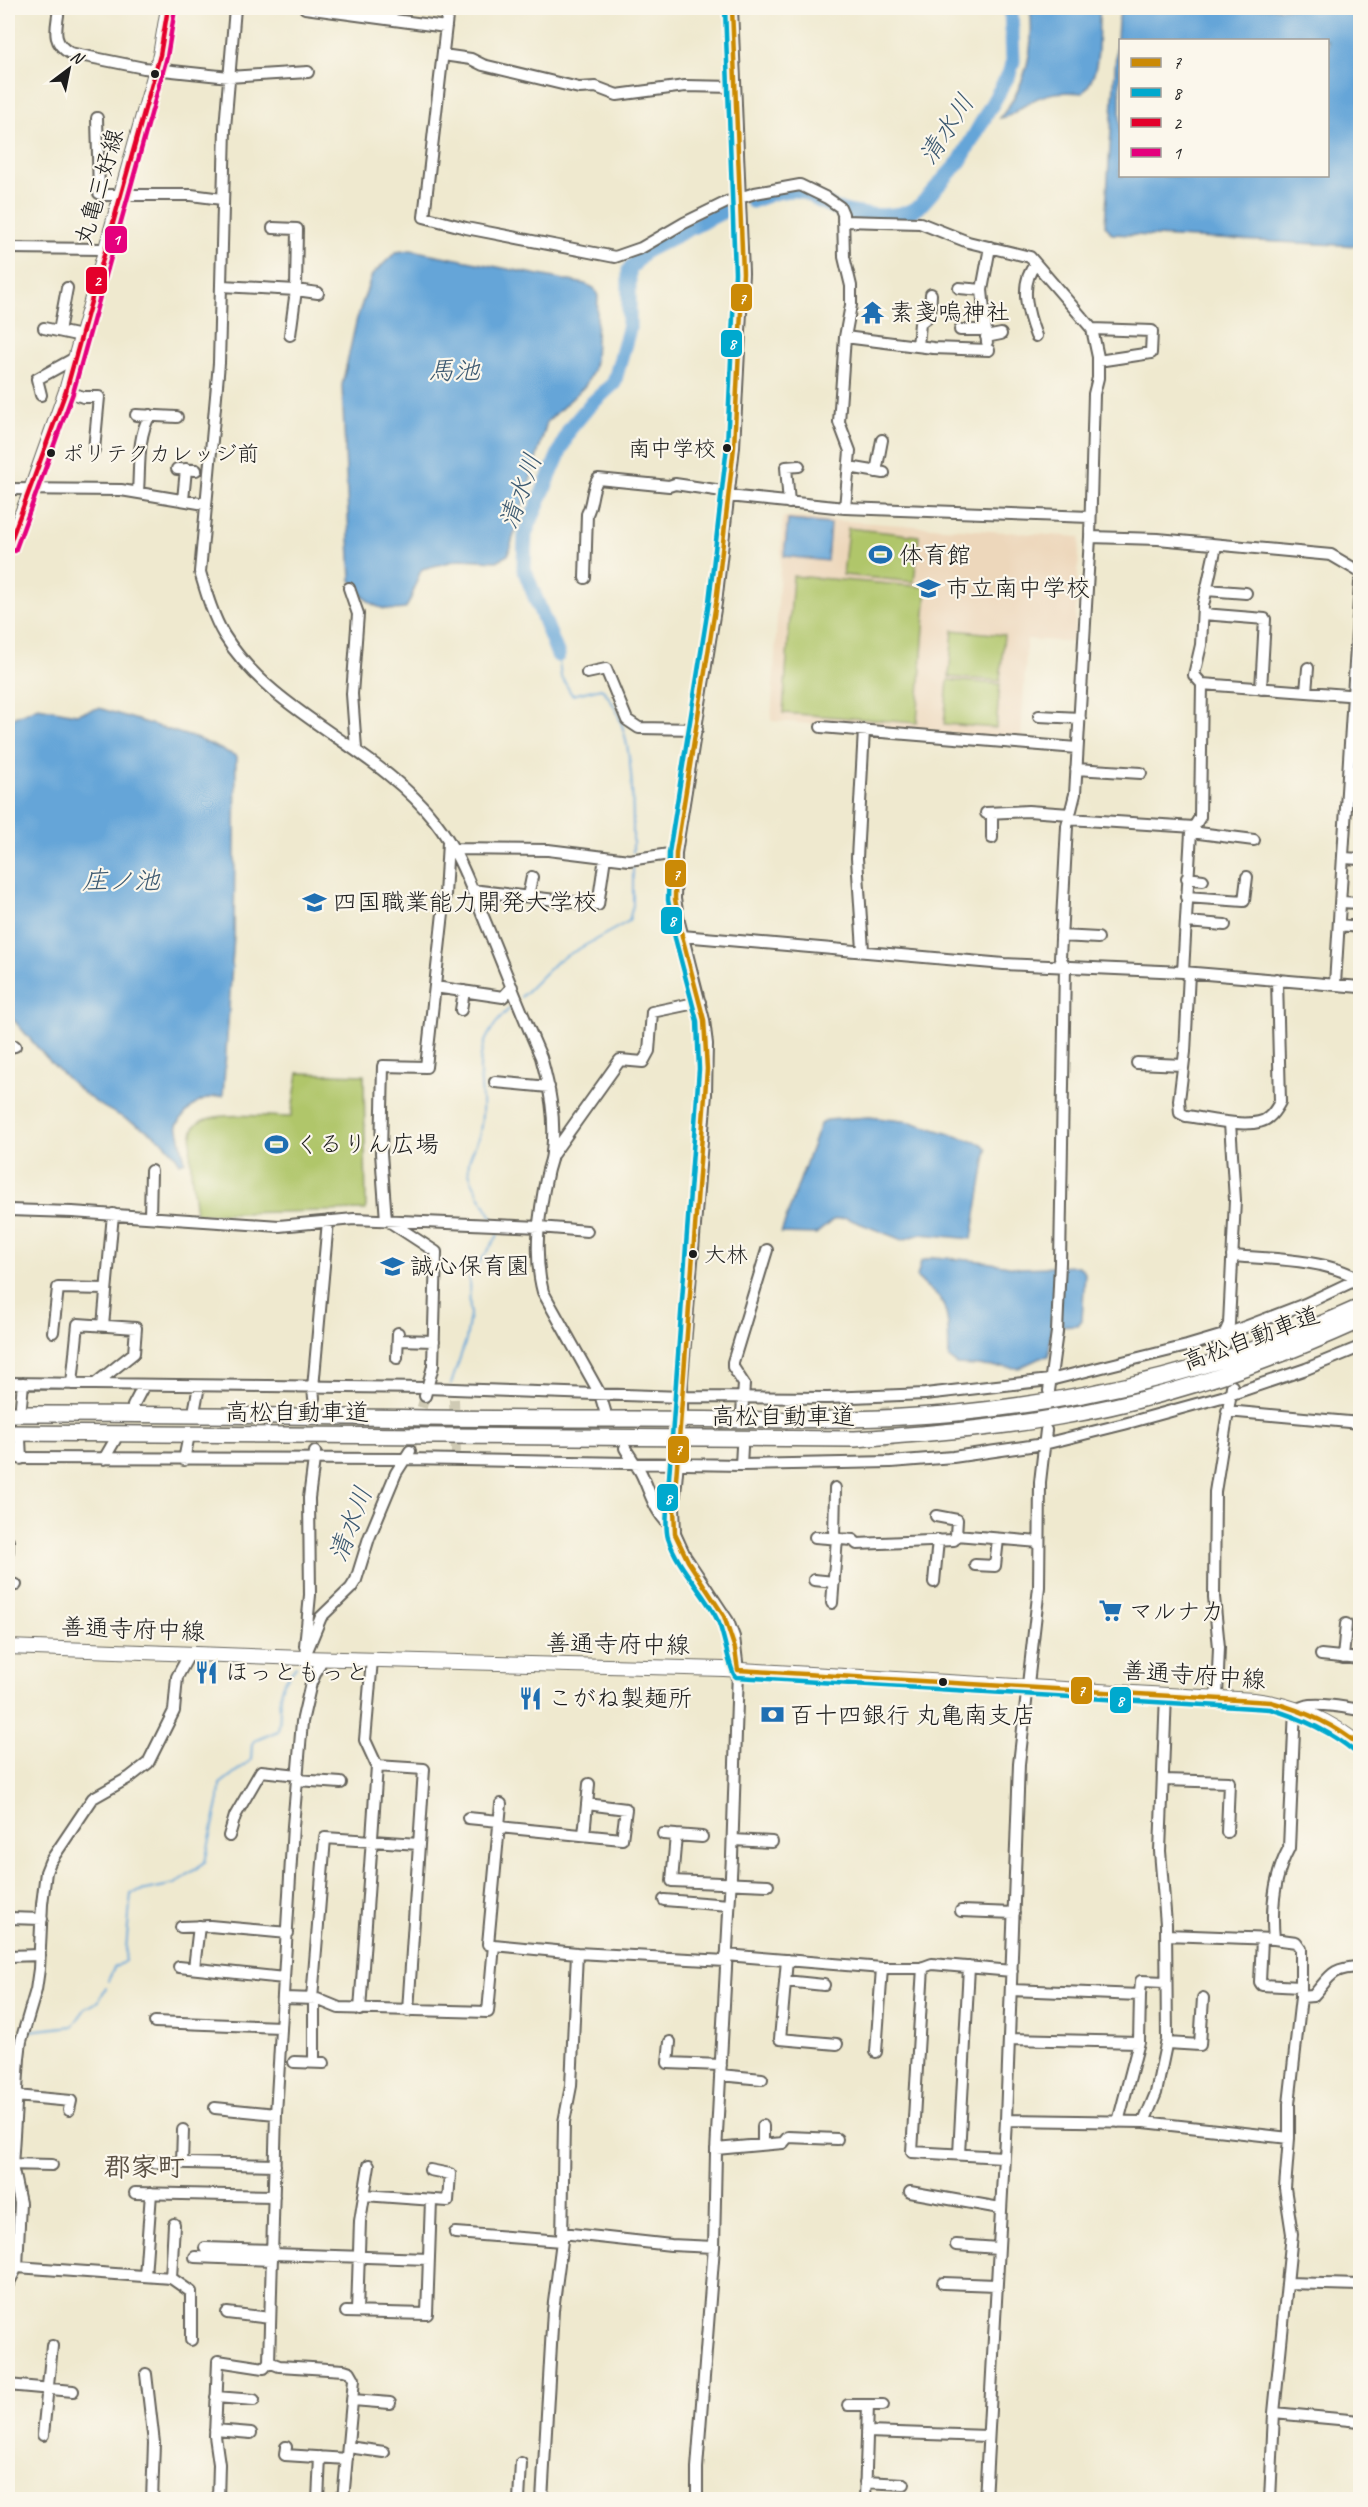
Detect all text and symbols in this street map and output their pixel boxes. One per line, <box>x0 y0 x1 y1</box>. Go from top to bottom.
north arrow <box>39 39 99 99</box>
legend <box>1119 39 1329 177</box>
text: N <box>67 46 89 70</box>
text: 7 <box>1173 52 1182 74</box>
unlabelled marker <box>149 68 161 80</box>
text: 8 <box>1173 82 1183 104</box>
water label: 清水川 <box>911 88 982 171</box>
text: 2 <box>1173 112 1183 134</box>
street label: 丸亀三好線 <box>68 125 130 249</box>
text: 1 <box>1173 142 1182 164</box>
line badge: 1 <box>104 225 128 254</box>
text: 1 <box>112 230 121 250</box>
line badge: 2 <box>85 266 108 295</box>
text: 2 <box>93 271 102 291</box>
line badge: 7 <box>730 283 753 312</box>
text: 7 <box>738 289 747 309</box>
place label: 素戔嗚神社 <box>890 297 1010 327</box>
temple icon: 素戔嗚神社 <box>859 299 885 325</box>
line badge: 8 <box>720 329 743 358</box>
text: 8 <box>728 334 737 354</box>
water label: 馬池 <box>428 354 481 387</box>
place label: 南中学校 <box>628 435 716 463</box>
place label: ポリテクカレッジ前 <box>62 440 259 468</box>
marker: 南中学校 <box>721 442 733 454</box>
marker: ポリテクカレッジ前 <box>45 447 57 459</box>
water label: 清水川 <box>492 449 549 533</box>
place label: 体育館 <box>899 540 971 570</box>
sports icon: 体育館 <box>868 542 894 568</box>
place label: 市立南中学校 <box>946 573 1090 603</box>
school or university icon: 市立南中学校 <box>915 575 941 601</box>
line badge: 7 <box>664 859 687 888</box>
water label: 庄ノ池 <box>82 864 161 897</box>
text: 7 <box>672 865 681 885</box>
place label: 四国職業能力開発大学校 <box>333 887 597 917</box>
school or university icon: 四国職業能力開発大学校 <box>302 889 328 915</box>
line badge: 8 <box>660 906 683 935</box>
text: 8 <box>668 911 677 931</box>
place label: くるりん広場 <box>295 1129 439 1159</box>
sports icon: くるりん広場 <box>264 1131 290 1157</box>
place label: 大林 <box>704 1241 748 1269</box>
marker: 大林 <box>687 1248 699 1260</box>
place label: 誠心保育園 <box>410 1251 530 1281</box>
school or university icon: 誠心保育園 <box>379 1253 405 1279</box>
street label: 高松自動車道 <box>1178 1299 1324 1377</box>
street label: 高松自動車道 <box>225 1397 369 1427</box>
street label: 高松自動車道 <box>711 1401 855 1431</box>
line badge: 7 <box>667 1435 690 1464</box>
text: 7 <box>674 1440 683 1460</box>
water label: 清水川 <box>321 1482 380 1567</box>
line badge: 8 <box>656 1483 679 1512</box>
text: 8 <box>664 1489 673 1509</box>
place label: マルナカ <box>1129 1596 1225 1626</box>
supermarket icon: マルナカ <box>1098 1598 1124 1624</box>
street label: 善通寺府中線 <box>61 1611 205 1647</box>
street label: 善通寺府中線 <box>546 1628 690 1660</box>
street label: 善通寺府中線 <box>1121 1655 1267 1695</box>
place label: ほっともっと <box>225 1657 369 1687</box>
restaurant icon: ほっともっと <box>194 1659 220 1685</box>
unlabelled marker <box>937 1676 949 1688</box>
line badge: 7 <box>1070 1676 1093 1705</box>
text: 7 <box>1077 1681 1086 1701</box>
place label: こがね製麺所 <box>548 1683 692 1713</box>
restaurant icon: こがね製麺所 <box>517 1685 543 1711</box>
line badge: 8 <box>1109 1686 1132 1714</box>
text: 8 <box>1116 1691 1125 1711</box>
place label: 百十四銀行 丸亀南支店 <box>790 1700 1036 1730</box>
bank icon: 百十四銀行 丸亀南支店 <box>759 1702 785 1728</box>
district label: 郡家町 <box>104 2150 185 2184</box>

